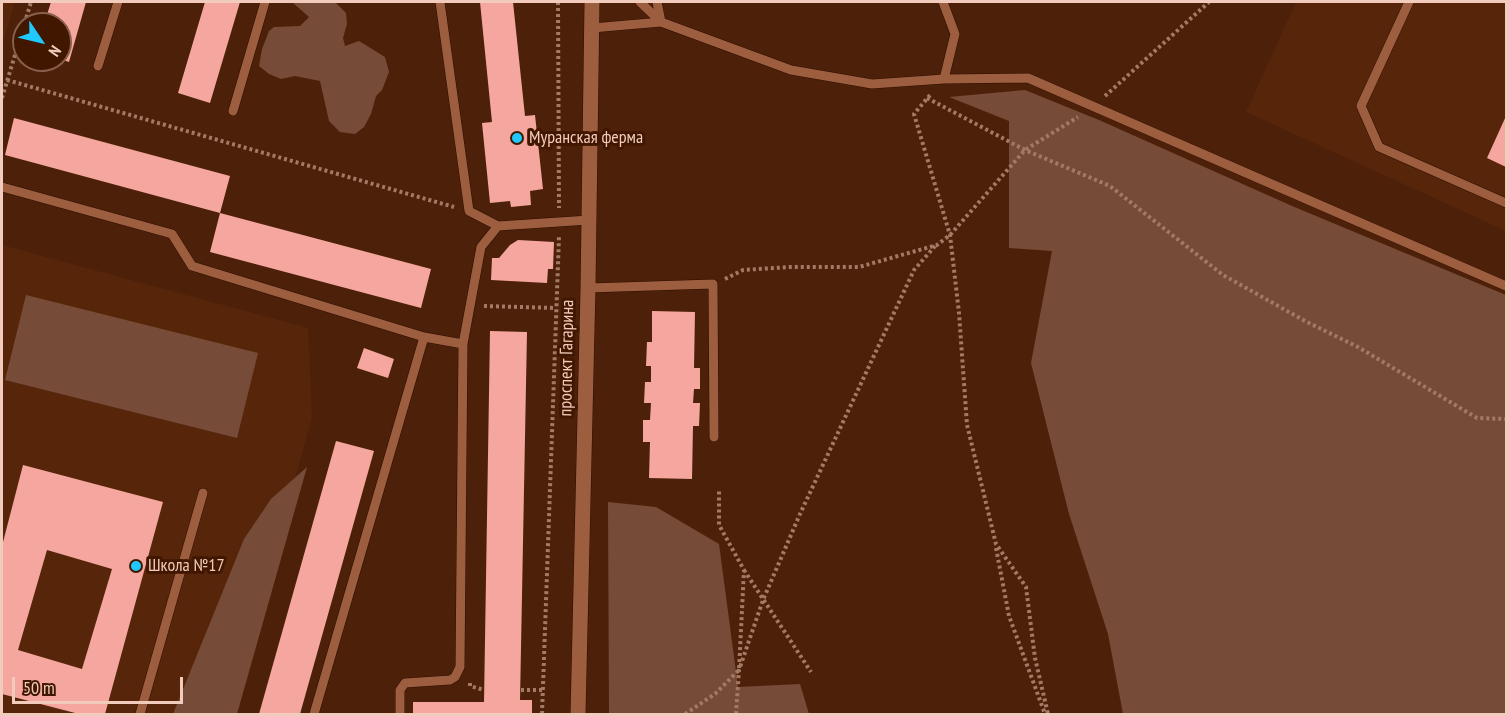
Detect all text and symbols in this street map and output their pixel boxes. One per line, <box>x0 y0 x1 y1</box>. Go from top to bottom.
north arrow <box>12 12 72 72</box>
text: N <box>44 42 66 60</box>
place label: Муранская ферма <box>529 127 643 149</box>
marker: Муранская ферма <box>510 131 524 145</box>
street label: проспект Гагарина <box>555 299 579 417</box>
place label: Школа №17 <box>148 555 225 577</box>
marker: Школа №17 <box>129 559 143 573</box>
scale bar <box>15 665 186 703</box>
text: 50 m <box>23 676 55 699</box>

